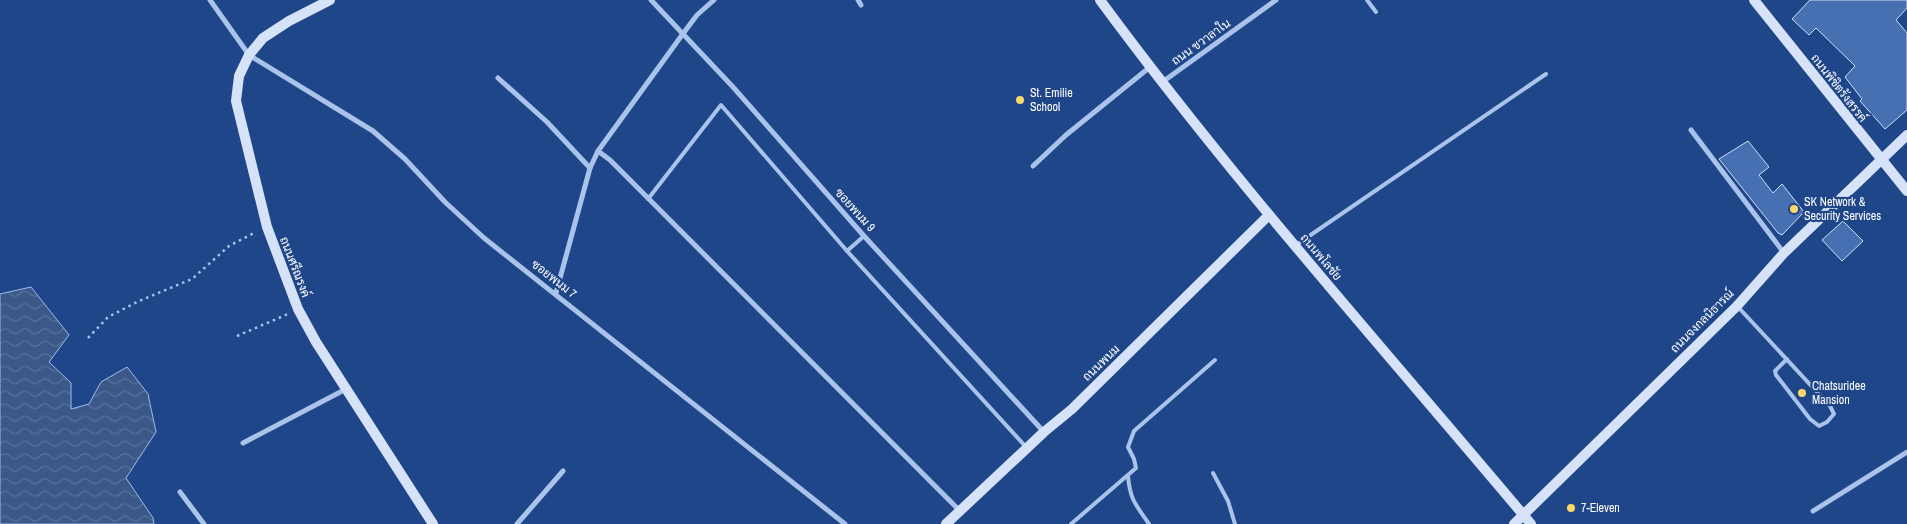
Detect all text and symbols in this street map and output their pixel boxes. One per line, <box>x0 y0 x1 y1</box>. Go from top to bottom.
street label: ถนน ชวาลาใน <box>1168 15 1234 69</box>
street label: ถนนพิชิตรังสรรค์ <box>1807 51 1871 125</box>
place label: St. Emilie School <box>1030 85 1073 115</box>
marker: St. Emilie School <box>1014 94 1026 106</box>
street label: ซอยพนม 9 <box>831 185 879 235</box>
place label: SK Network & Security Services <box>1804 194 1881 224</box>
marker: SK Network & Security Services <box>1788 203 1800 215</box>
street label: ถนนพโลชัย <box>1297 230 1345 284</box>
street label: ถนนศรีณรงค์ <box>276 234 314 300</box>
street label: ซอยพนม 7 <box>528 256 580 302</box>
street label: ถนนจงกลนิธารณ์ <box>1667 286 1737 356</box>
street label: ถนนพนม <box>1079 341 1123 385</box>
place label: Chatsuridee Mansion <box>1812 378 1866 408</box>
marker: Chatsuridee Mansion <box>1796 387 1808 399</box>
place label: 7-Eleven <box>1581 500 1620 516</box>
marker: 7-Eleven <box>1565 502 1577 514</box>

